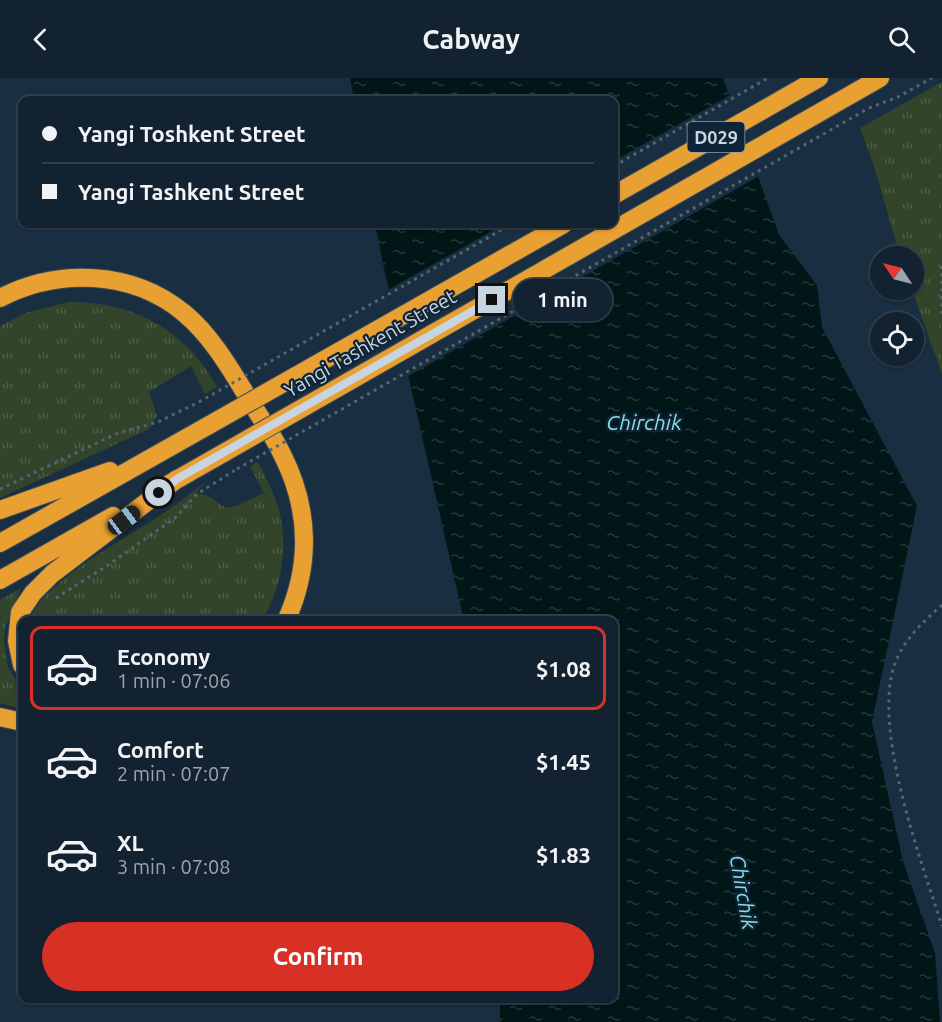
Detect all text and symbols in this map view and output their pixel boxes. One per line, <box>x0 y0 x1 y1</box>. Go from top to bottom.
icon: back <box>24 23 57 56</box>
icon: search <box>885 23 918 56</box>
text: Cabway <box>422 24 520 54</box>
text: Yangi Toshkent Street <box>78 121 306 146</box>
road number: D029 <box>688 122 744 152</box>
text: Yangi Tashkent Street <box>78 179 304 204</box>
north arrow <box>870 246 924 300</box>
map controls <box>870 246 924 366</box>
callout: 1 min <box>513 279 612 321</box>
street label: Yangi Tashkent Street <box>280 284 460 402</box>
route end <box>478 286 505 313</box>
text: 1 min <box>537 288 588 311</box>
button: locate <box>870 312 924 366</box>
water label: Chirchik <box>606 410 682 434</box>
route start <box>145 479 172 506</box>
car <box>104 502 144 538</box>
icon: car <box>45 641 99 695</box>
text: Economy <box>117 644 210 669</box>
text: $1.08 <box>536 656 591 681</box>
text: 1 min · 07:06 <box>117 669 231 692</box>
icon: car <box>45 734 99 788</box>
text: Comfort <box>117 737 204 762</box>
text: $1.45 <box>536 749 591 774</box>
text: 2 min · 07:07 <box>117 762 231 785</box>
icon: car <box>45 827 99 881</box>
text: XL <box>117 830 144 855</box>
text: $1.83 <box>536 842 591 867</box>
water label: Chirchik <box>726 853 762 931</box>
text: 3 min · 07:08 <box>117 855 231 878</box>
button: Confirm <box>42 922 594 991</box>

